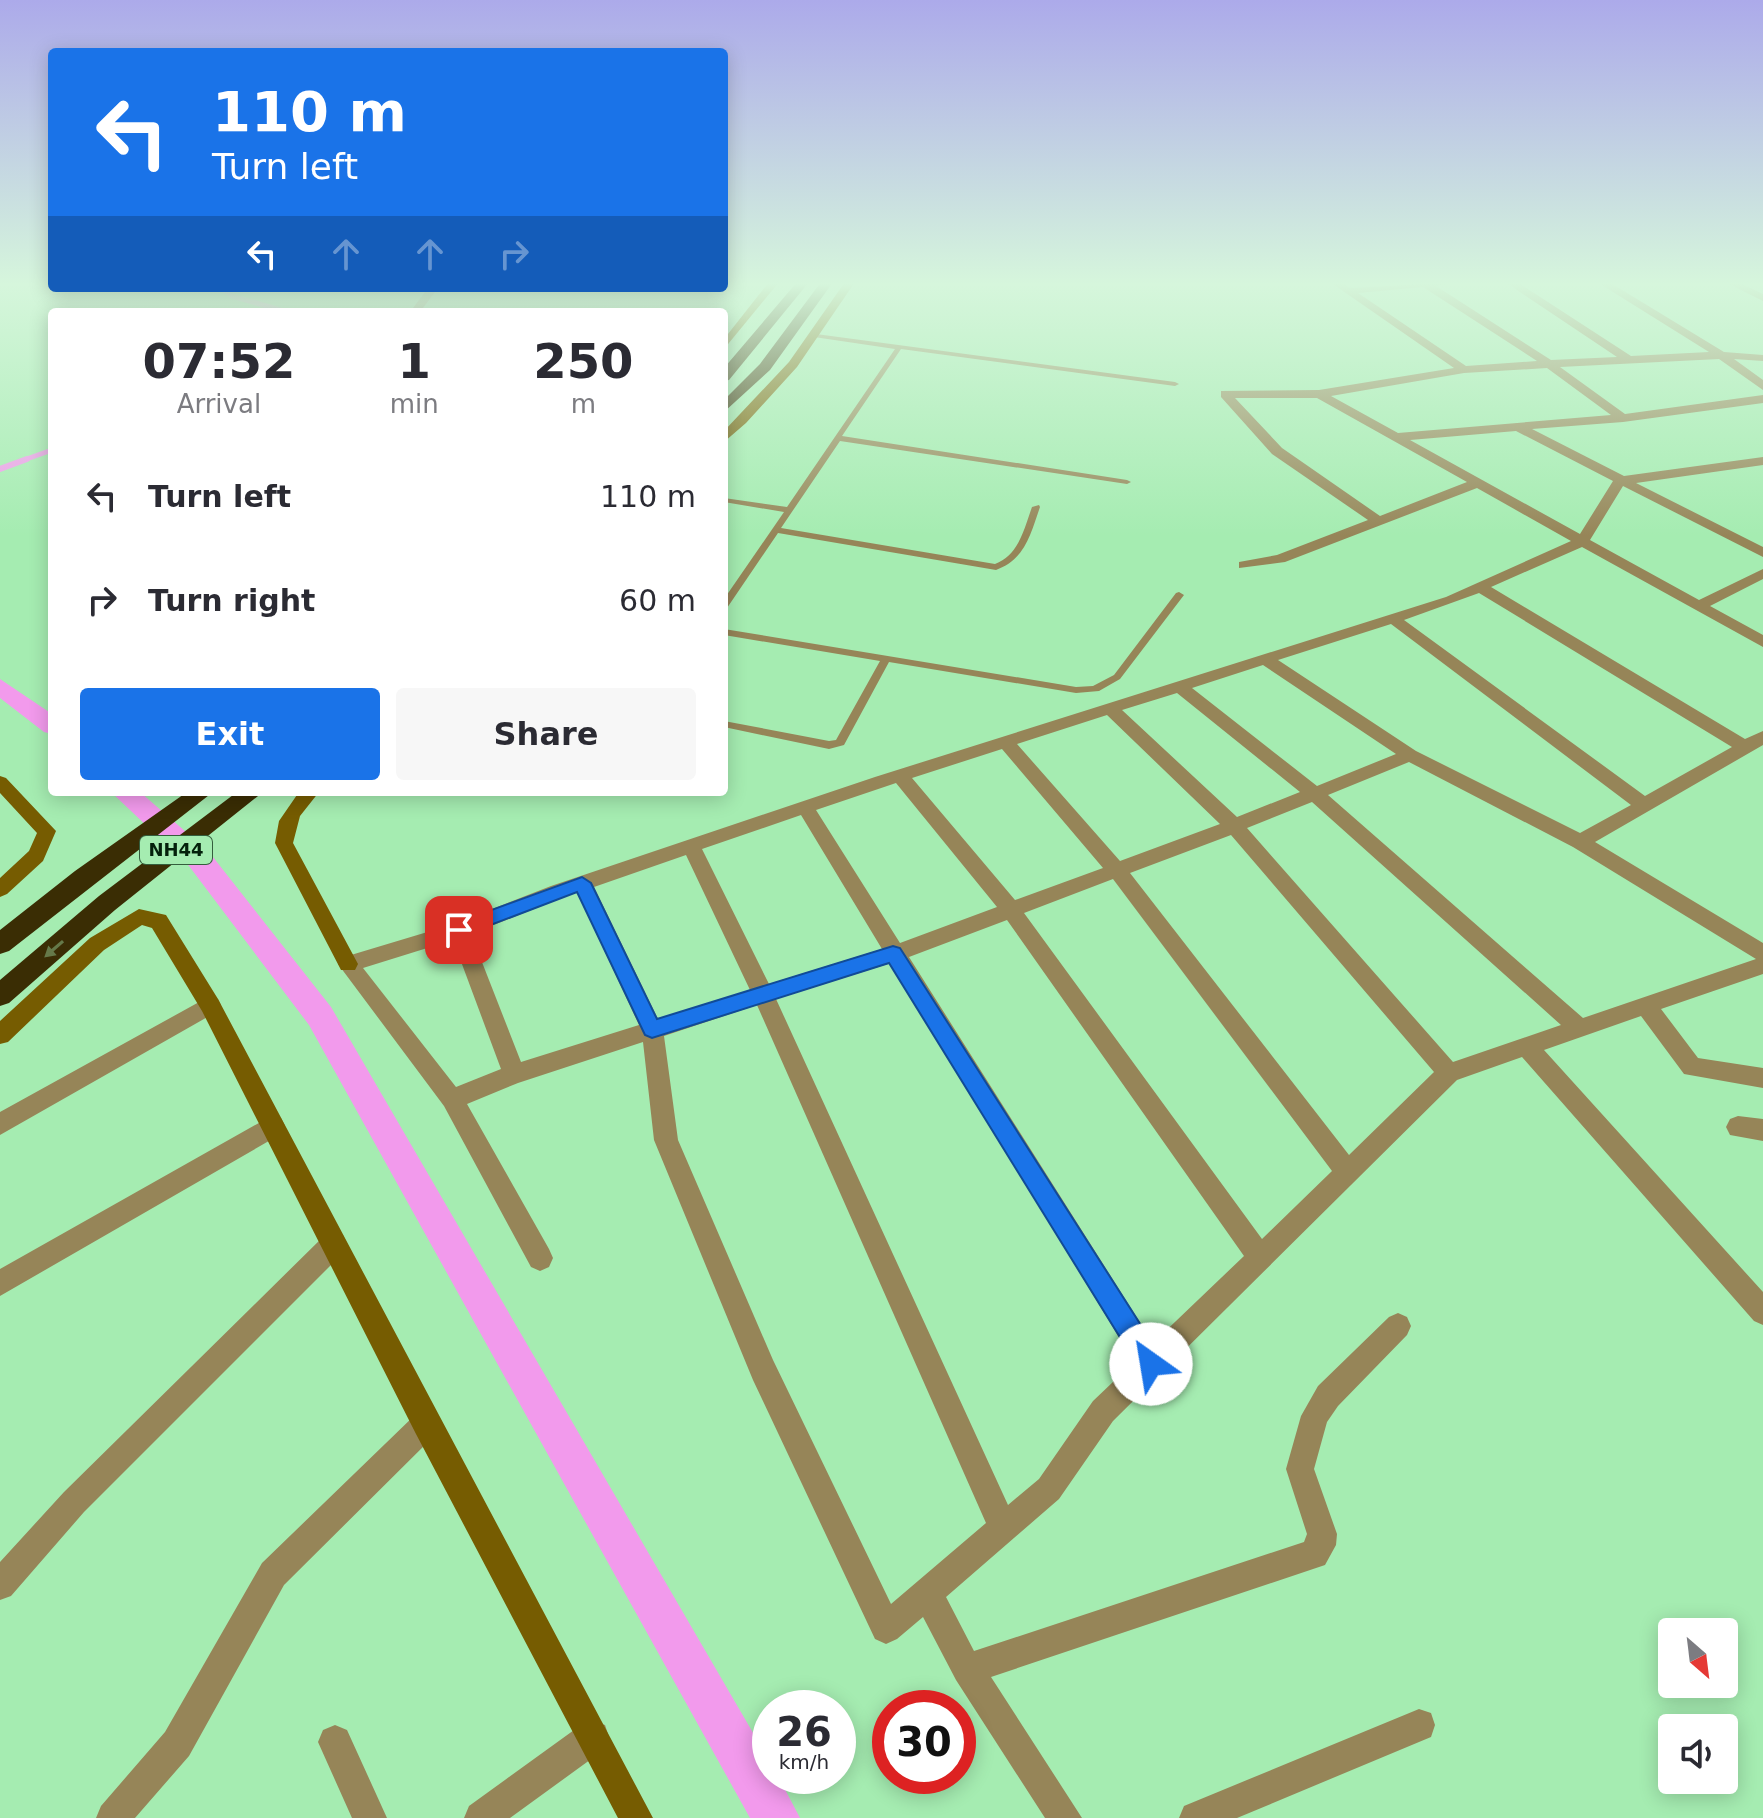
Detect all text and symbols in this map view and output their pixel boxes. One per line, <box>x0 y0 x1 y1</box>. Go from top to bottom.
text: 110 m <box>212 79 407 144</box>
icon: left <box>80 80 184 184</box>
text: Turn left <box>212 146 358 187</box>
icon: left <box>240 232 284 276</box>
icon: ahead <box>324 232 368 276</box>
icon: ahead <box>408 232 452 276</box>
icon: right <box>492 232 536 276</box>
text: 07:52 <box>142 333 295 389</box>
text: 1 <box>398 333 431 389</box>
text: 250 <box>533 333 633 389</box>
text: Arrival <box>177 389 261 419</box>
text: min <box>390 389 439 419</box>
text: m <box>571 389 596 419</box>
icon: left <box>80 474 124 518</box>
text: Turn left <box>148 479 291 514</box>
text: 110 m <box>600 479 696 514</box>
icon: right <box>80 578 124 622</box>
text: Turn right <box>148 583 315 618</box>
text: 60 m <box>619 583 696 618</box>
button: Exit <box>80 688 380 780</box>
button: Share <box>396 688 696 780</box>
road number: NH44 <box>140 836 212 864</box>
pin <box>425 896 493 964</box>
icon: arrive <box>437 908 481 952</box>
one-way arrow <box>44 940 64 957</box>
position arrow <box>1109 1322 1193 1406</box>
north arrow <box>1658 1618 1738 1698</box>
map controls <box>1658 1618 1738 1794</box>
speed limit sign: 30 <box>872 1690 976 1794</box>
text: 26 <box>776 1709 832 1755</box>
button: sound <box>1658 1714 1738 1794</box>
text: km/h <box>779 1750 829 1774</box>

